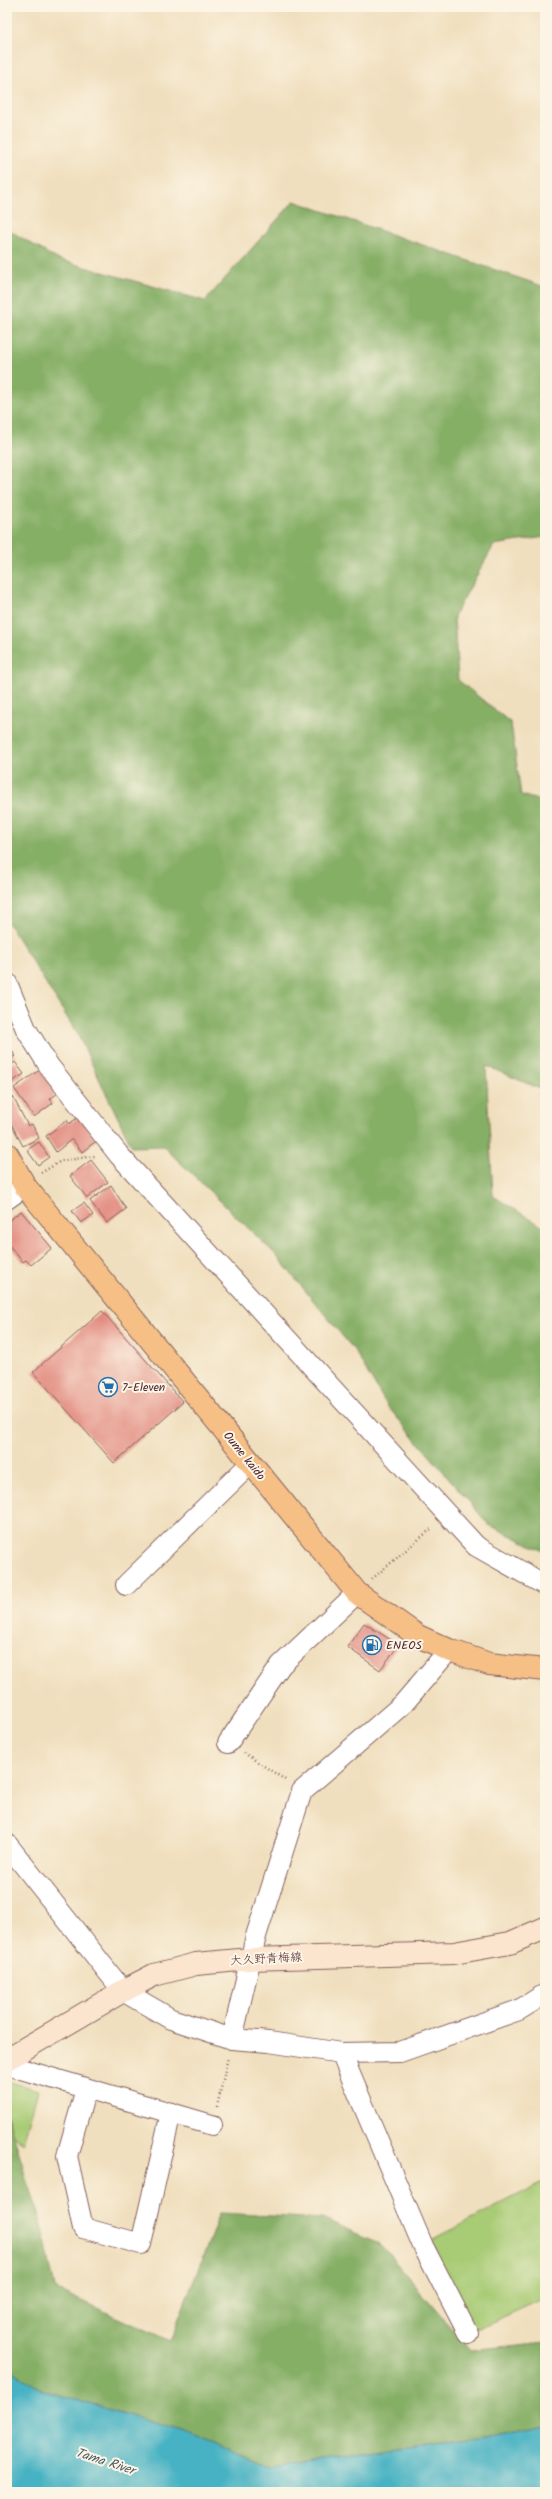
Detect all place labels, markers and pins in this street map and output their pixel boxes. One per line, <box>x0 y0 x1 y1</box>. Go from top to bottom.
supermarket icon: 7-Eleven <box>97 1376 119 1398</box>
place label: 7-Eleven <box>122 1378 165 1397</box>
fuel station icon: ENEOS <box>361 1634 383 1656</box>
place label: ENEOS <box>386 1636 423 1655</box>

